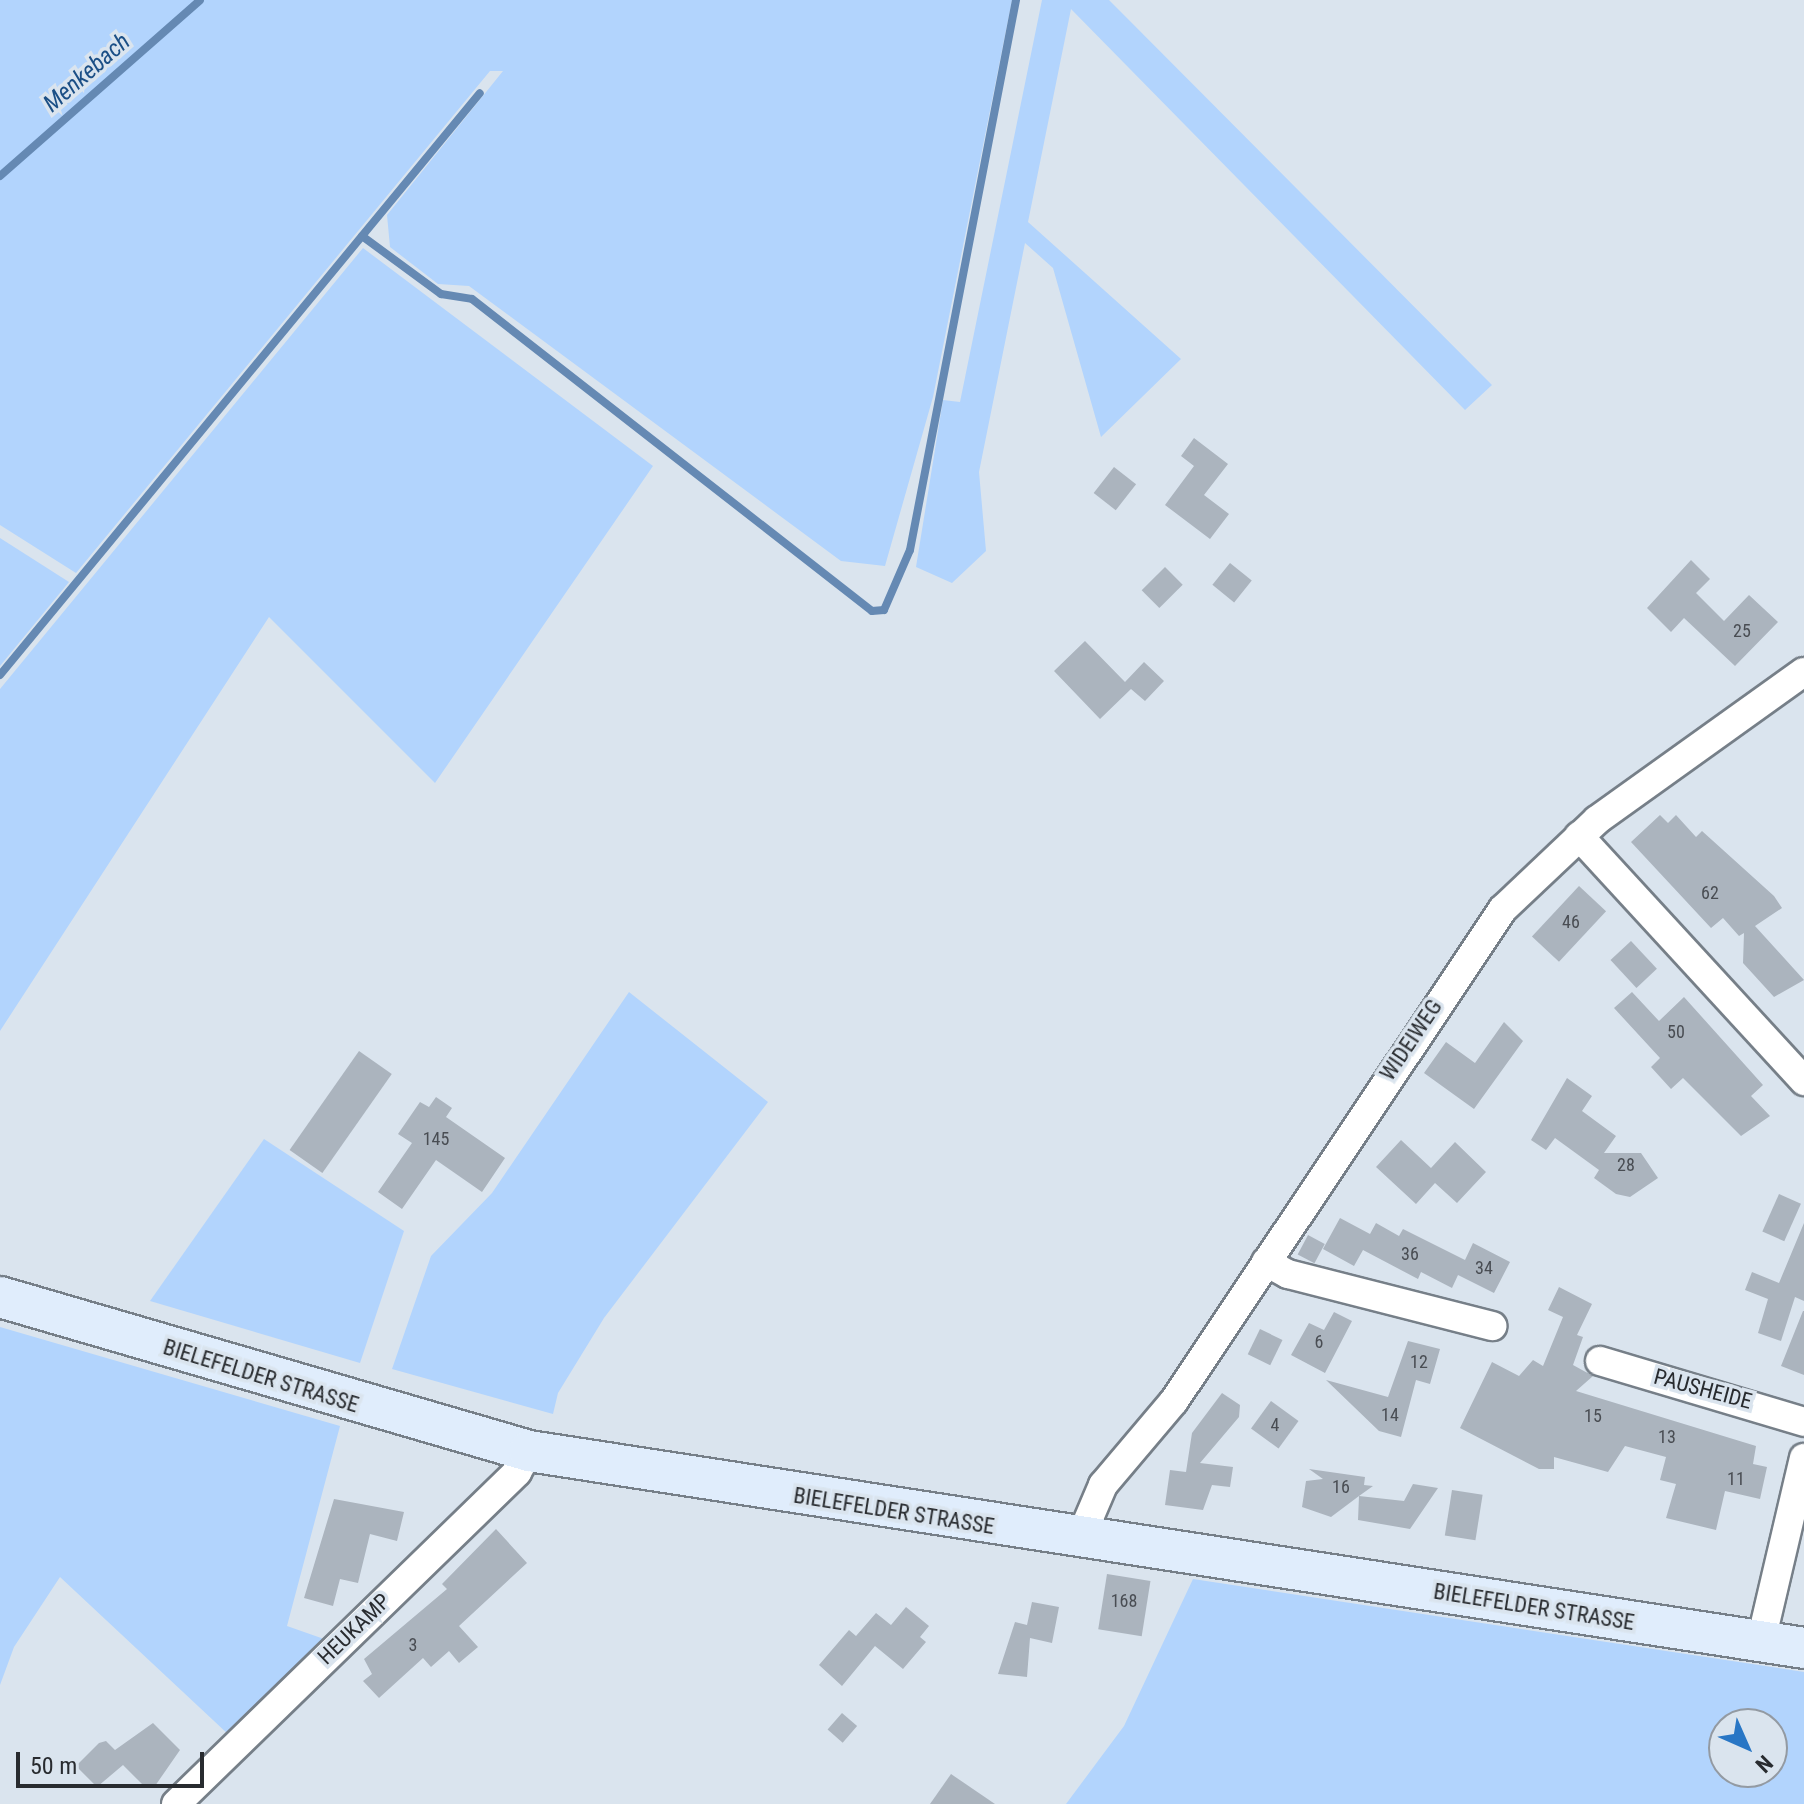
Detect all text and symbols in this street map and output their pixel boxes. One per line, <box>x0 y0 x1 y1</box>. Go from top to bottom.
water label: Menkebach <box>38 28 136 118</box>
house number: 25 <box>1733 620 1751 642</box>
house number: 62 <box>1701 882 1719 904</box>
house number: 46 <box>1562 911 1580 933</box>
street label: WIDEIWEG <box>1374 995 1448 1085</box>
house number: 50 <box>1667 1021 1685 1043</box>
house number: 145 <box>423 1128 449 1150</box>
house number: 28 <box>1617 1154 1635 1176</box>
house number: 36 <box>1401 1243 1419 1265</box>
house number: 34 <box>1475 1257 1493 1279</box>
house number: 6 <box>1315 1331 1323 1353</box>
street label: BIELEFELDER STRASSE <box>160 1334 362 1418</box>
house number: 12 <box>1410 1351 1428 1373</box>
street label: PAUSHEIDE <box>1651 1363 1755 1415</box>
house number: 14 <box>1381 1404 1399 1426</box>
house number: 15 <box>1584 1405 1602 1427</box>
house number: 4 <box>1271 1414 1279 1436</box>
house number: 13 <box>1658 1426 1676 1448</box>
house number: 11 <box>1727 1468 1745 1490</box>
house number: 16 <box>1332 1476 1350 1498</box>
street label: BIELEFELDER STRASSE <box>792 1482 996 1540</box>
street label: BIELEFELDER STRASSE <box>1432 1578 1636 1636</box>
street label: HEUKAMP <box>312 1588 396 1670</box>
house number: 168 <box>1111 1590 1137 1612</box>
house number: 3 <box>409 1634 417 1656</box>
north arrow <box>1708 1708 1788 1788</box>
scale bar <box>20 1736 208 1786</box>
text: N <box>1750 1750 1778 1778</box>
text: 50 m <box>30 1752 77 1780</box>

